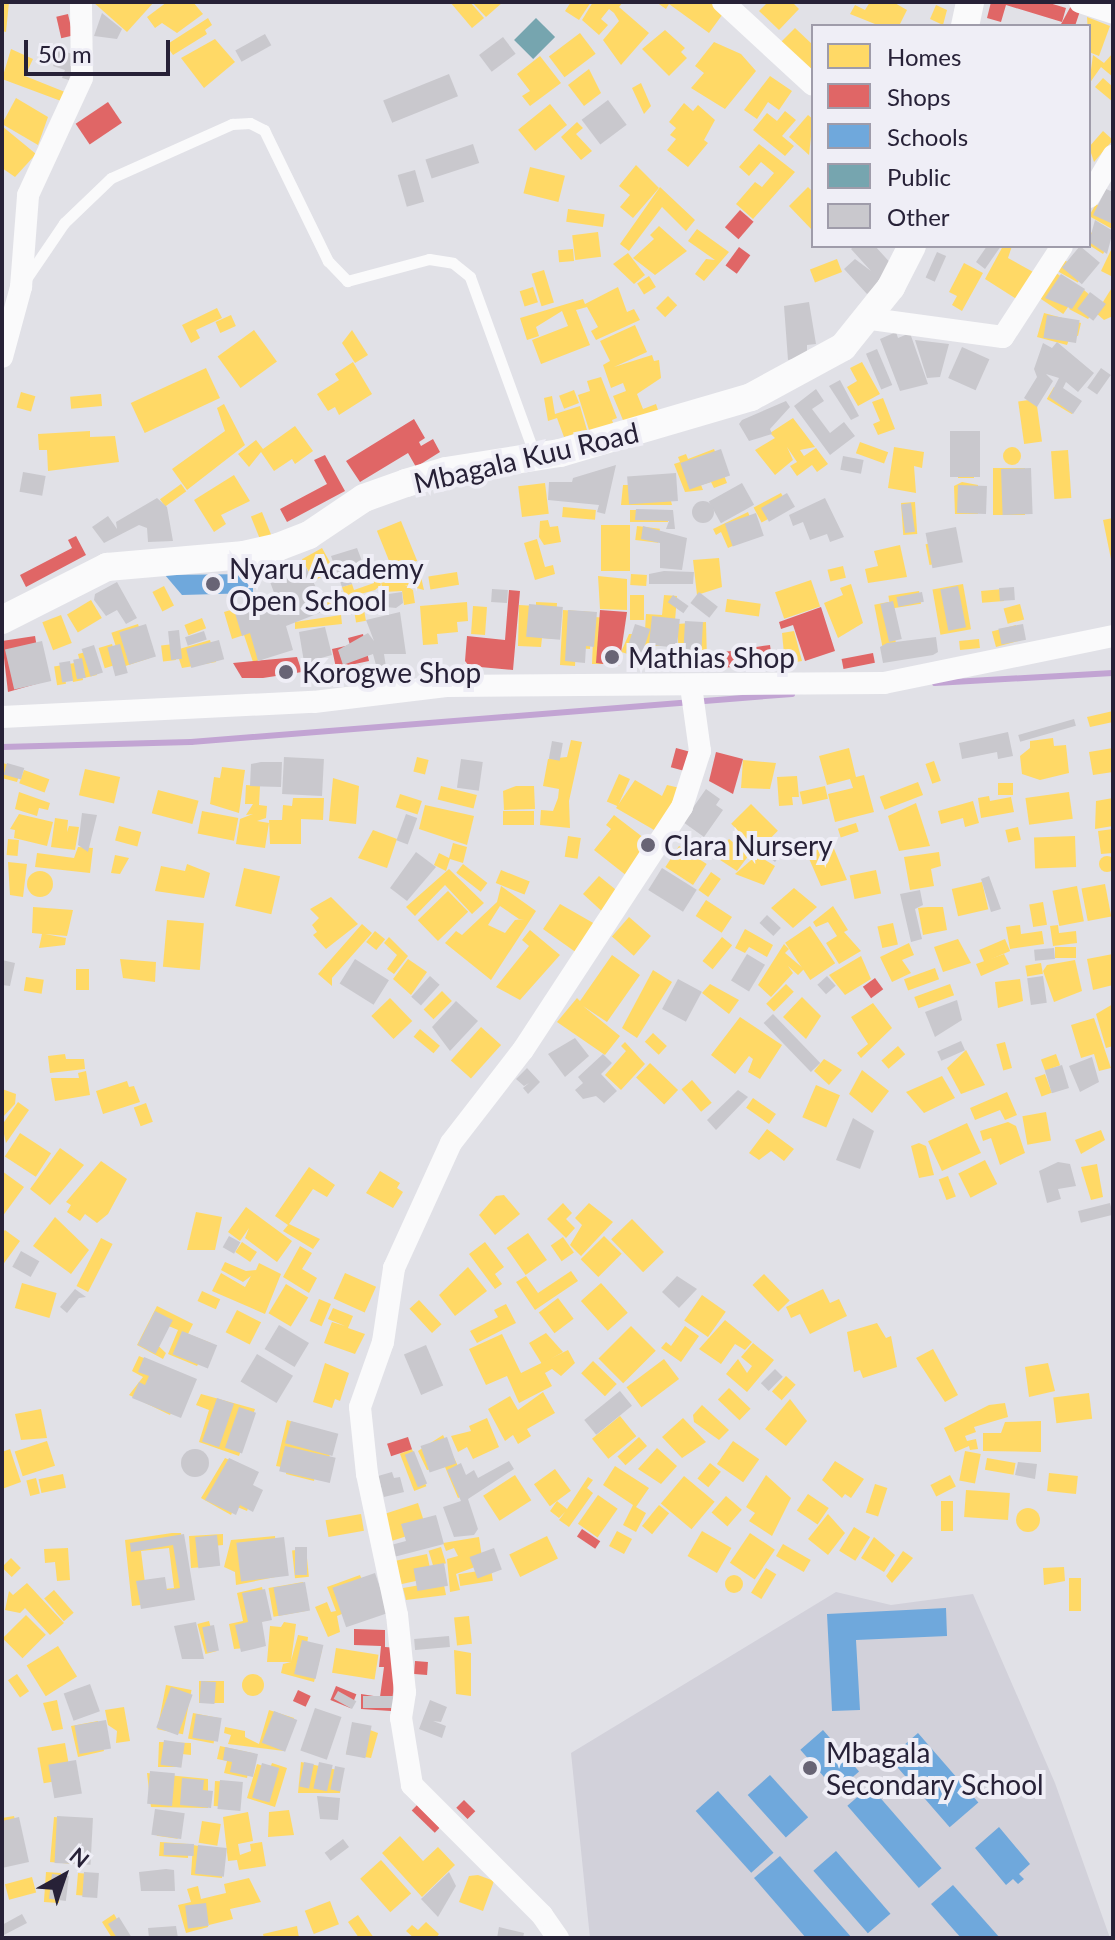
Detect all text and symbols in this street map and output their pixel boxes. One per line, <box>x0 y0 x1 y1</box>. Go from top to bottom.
scale bar <box>28 24 174 74</box>
legend <box>811 24 1091 248</box>
text: 50 m <box>38 39 92 68</box>
text: Homes <box>887 42 961 71</box>
text: Shops <box>887 82 951 111</box>
text: Schools <box>887 122 968 151</box>
text: Public <box>887 162 951 191</box>
text: Other <box>887 202 950 231</box>
street label: Mbagala Kuu Road <box>410 415 642 499</box>
place label: Nyaru Academy Open School <box>229 551 425 617</box>
marker: Nyaru Academy Open School <box>204 575 222 593</box>
place label: Mathias Shop <box>628 640 795 674</box>
marker: Mathias Shop <box>603 648 621 666</box>
place label: Korogwe Shop <box>302 655 481 689</box>
marker: Korogwe Shop <box>277 663 295 681</box>
place label: Clara Nursery <box>664 828 833 862</box>
marker: Clara Nursery <box>639 836 657 854</box>
place label: Mbagala Secondary School <box>826 1735 1044 1801</box>
marker: Mbagala Secondary School <box>801 1759 819 1777</box>
north arrow <box>24 1836 104 1916</box>
text: N <box>65 1841 95 1873</box>

